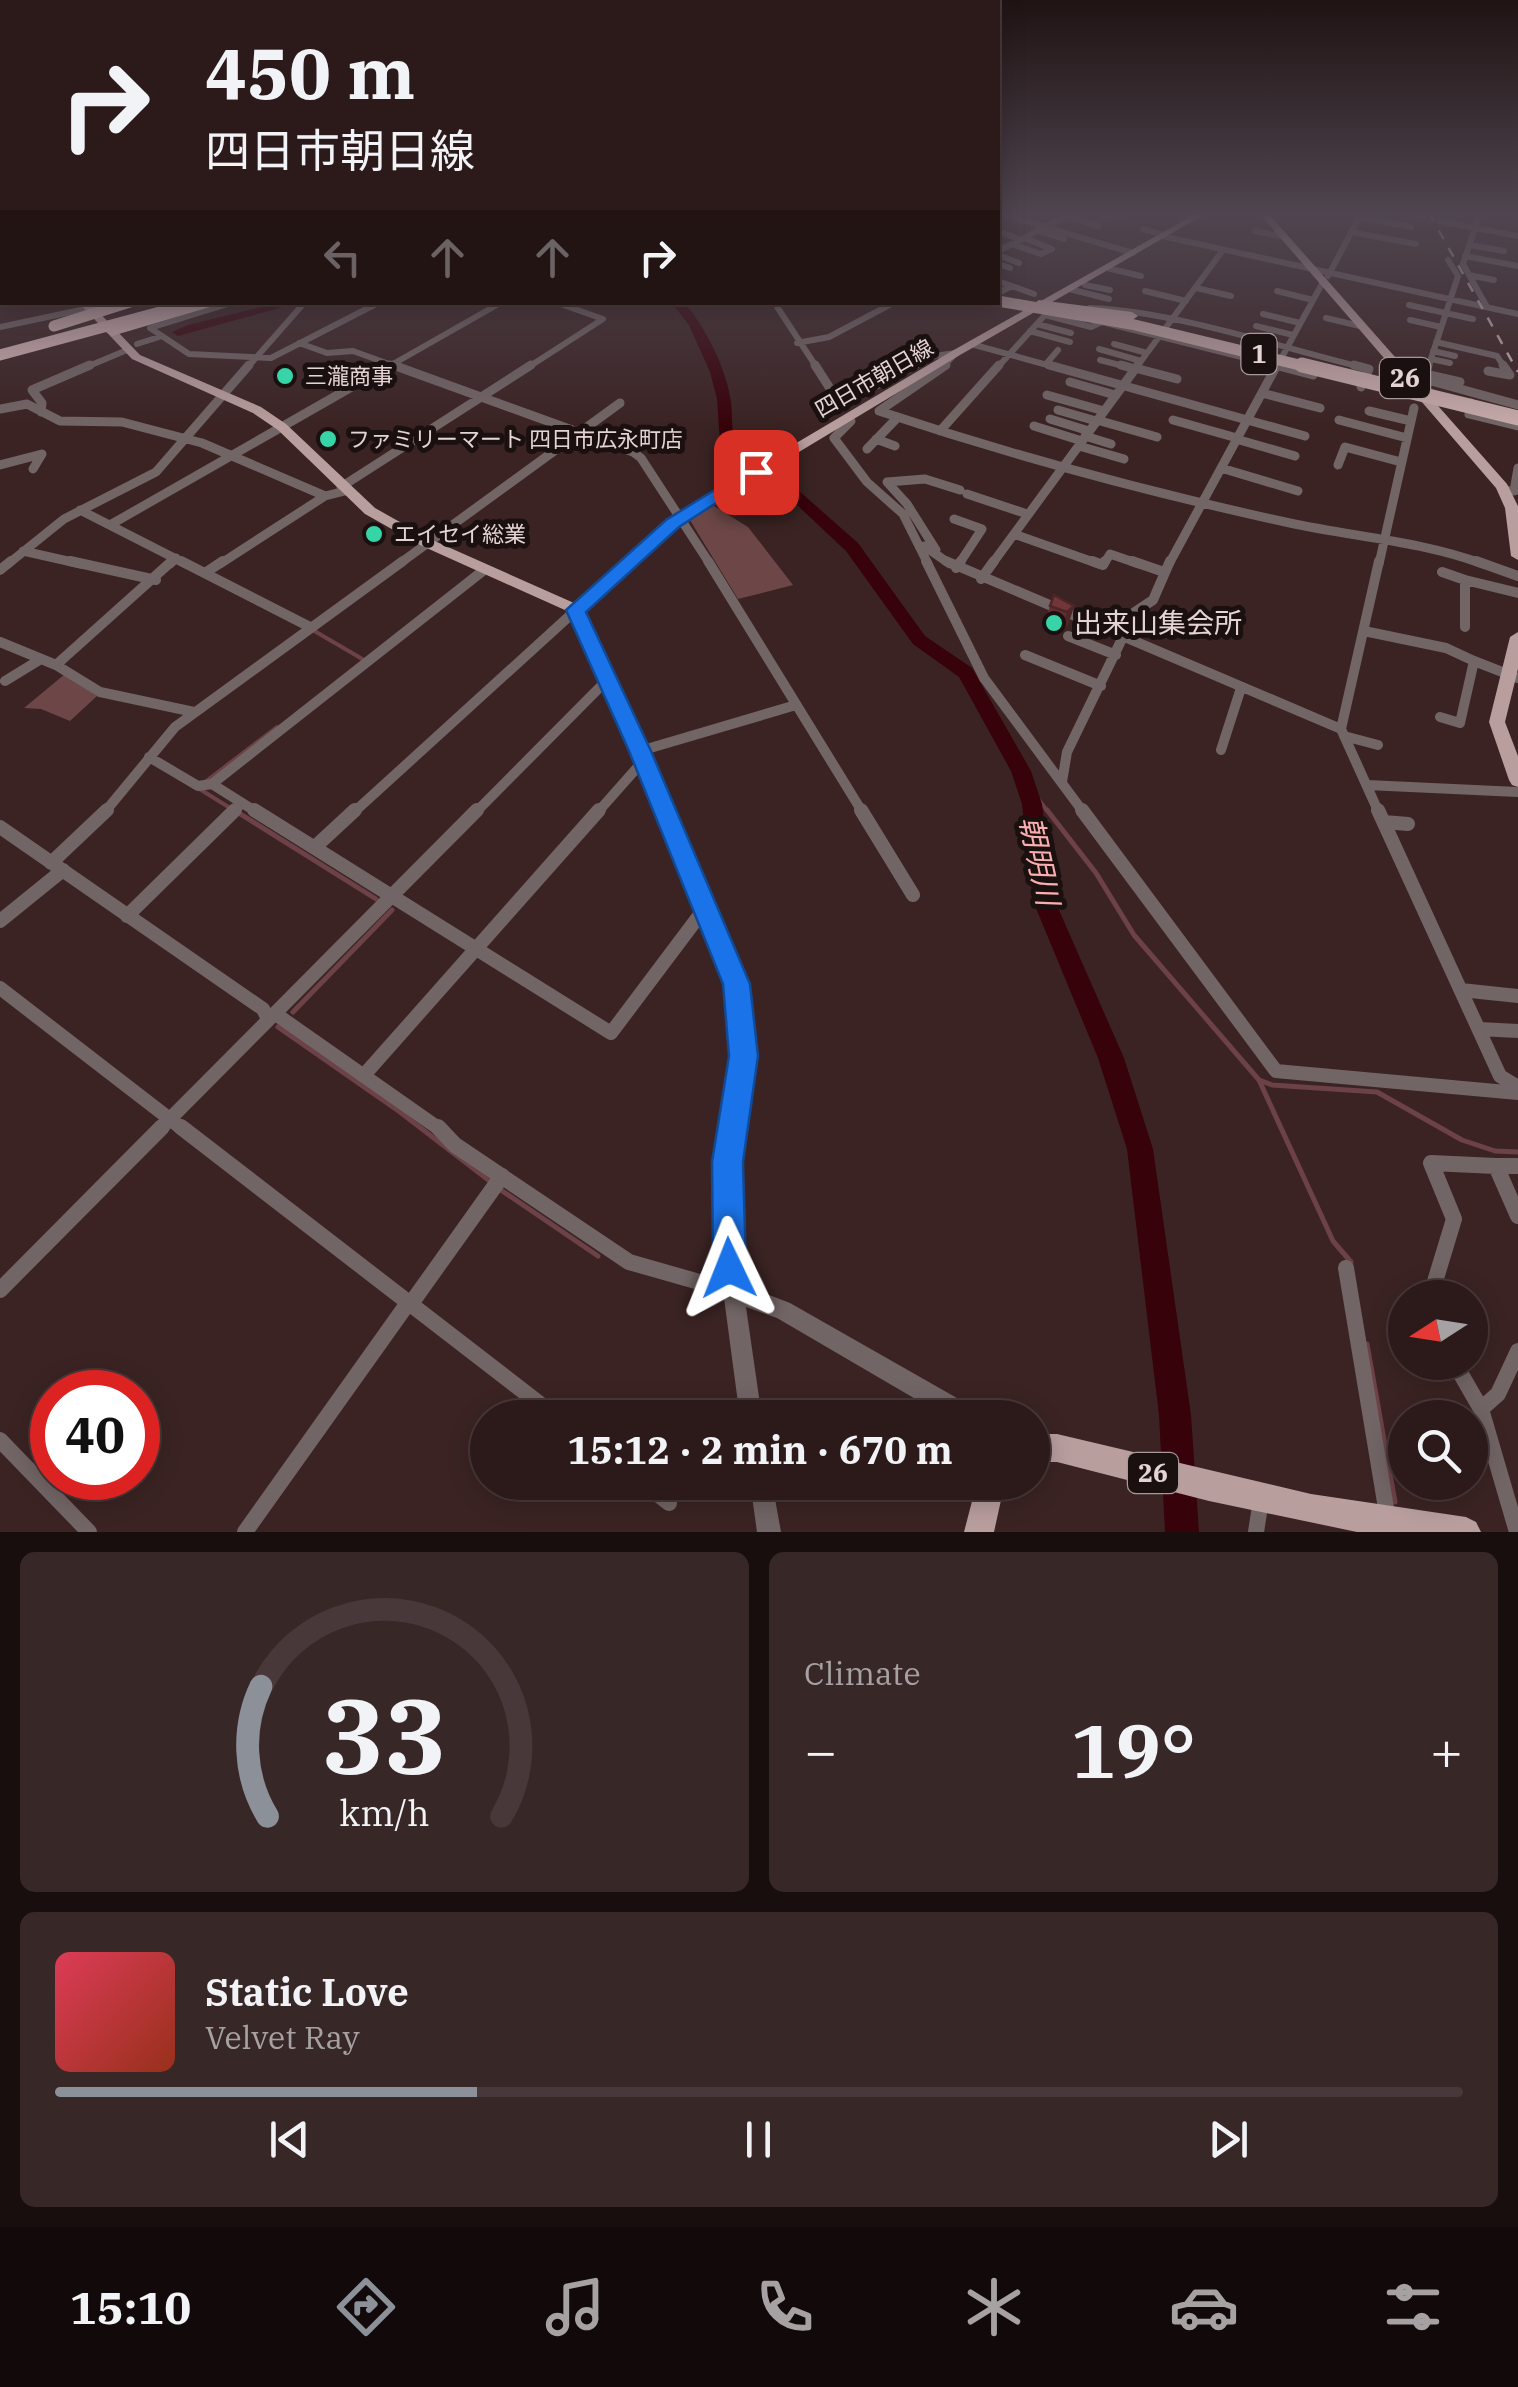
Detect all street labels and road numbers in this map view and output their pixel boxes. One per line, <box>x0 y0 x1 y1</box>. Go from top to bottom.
street label: 四日市朝日線 <box>809 332 938 423</box>
road number: 1 <box>1242 334 1276 374</box>
road number: 26 <box>1380 358 1430 398</box>
road number: 26 <box>1128 1453 1178 1493</box>

